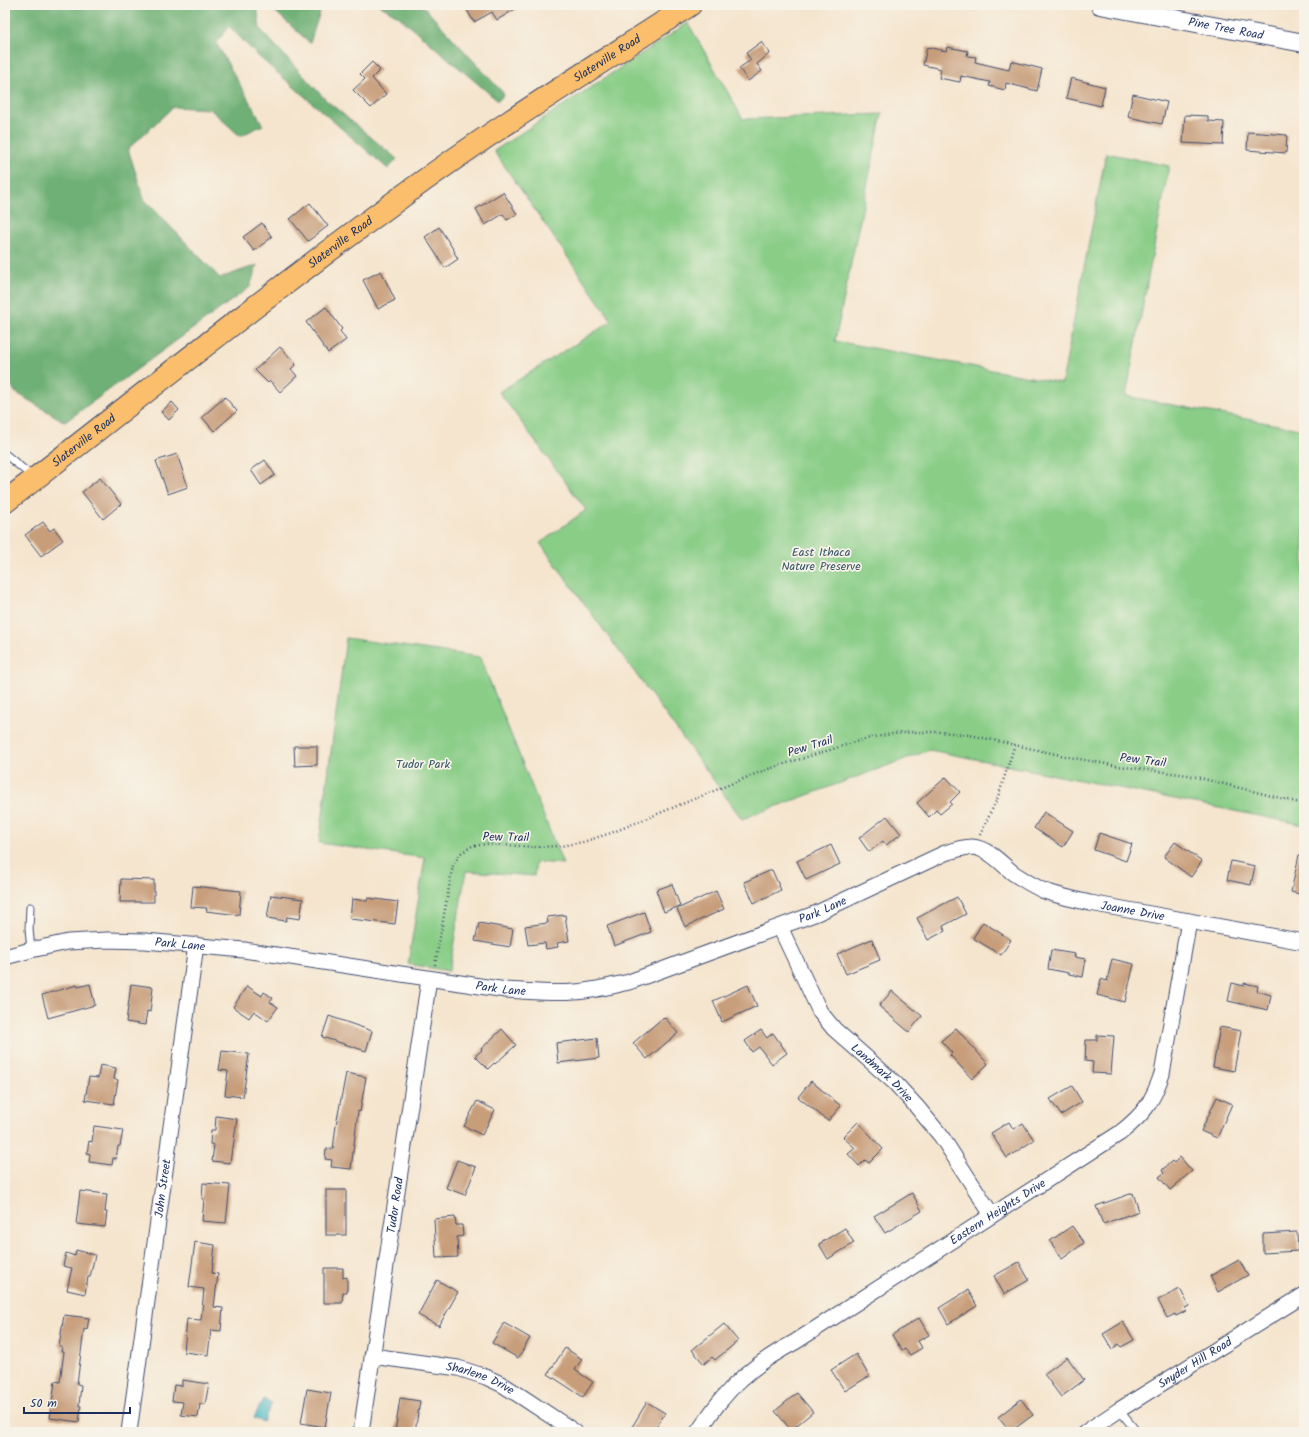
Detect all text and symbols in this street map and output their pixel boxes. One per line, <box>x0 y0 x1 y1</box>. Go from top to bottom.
street label: Pine Tree Road <box>1187 13 1266 45</box>
street label: Slaterville Road <box>570 29 646 88</box>
street label: Slaterville Road <box>304 211 378 274</box>
street label: Slaterville Road <box>48 409 121 472</box>
park label: East Ithaca Nature Preserve <box>781 543 861 576</box>
street label: Pew Trail <box>785 731 835 762</box>
street label: Pew Trail <box>1119 748 1167 773</box>
park label: Tudor Park <box>396 755 450 774</box>
street label: Pew Trail <box>483 828 530 847</box>
street label: Park Lane <box>796 891 850 929</box>
street label: Joanne Drive <box>1099 896 1167 927</box>
street label: Park Lane <box>154 933 207 956</box>
street label: Park Lane <box>474 976 527 1001</box>
street label: Landmark Drive <box>846 1039 918 1107</box>
street label: John Street <box>150 1157 177 1219</box>
street label: Eastern Heights Drive <box>946 1174 1050 1250</box>
street label: Tudor Road <box>382 1175 409 1235</box>
street label: Snyder Hill Road <box>1154 1332 1237 1394</box>
street label: Sharlene Drive <box>445 1357 519 1400</box>
scale bar <box>24 1389 130 1415</box>
text: 50 m <box>30 1394 57 1413</box>

